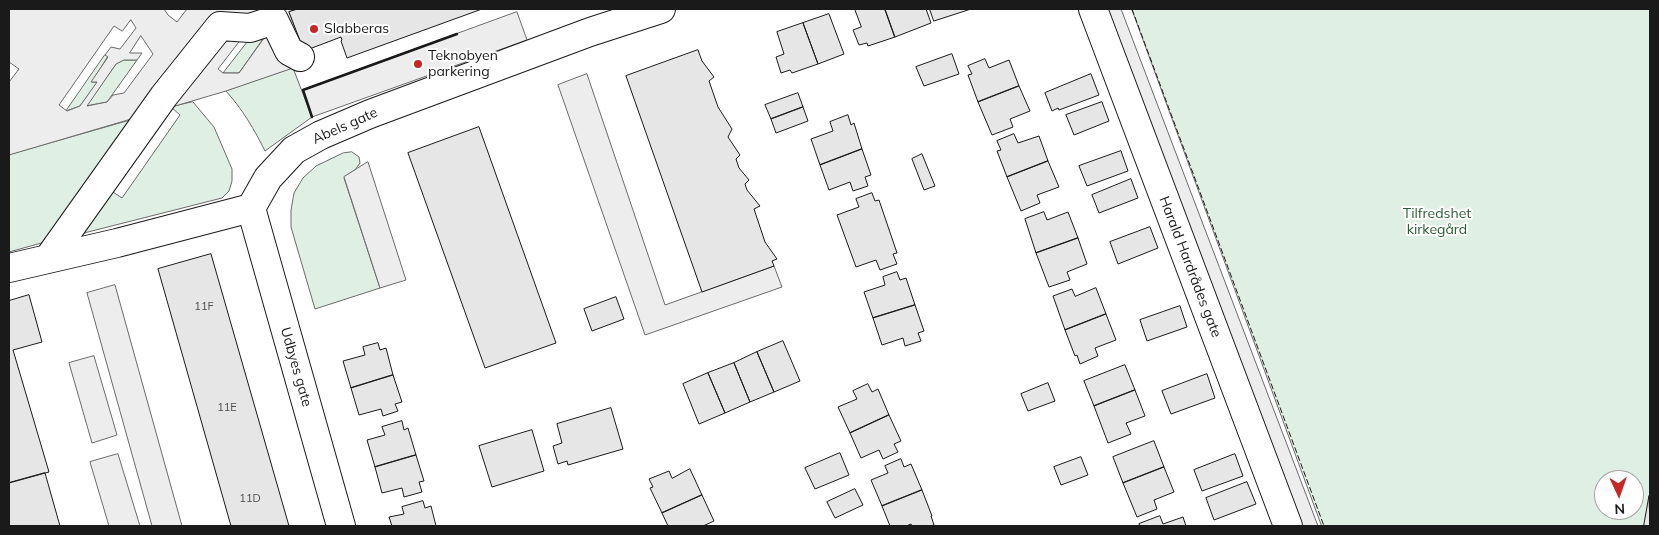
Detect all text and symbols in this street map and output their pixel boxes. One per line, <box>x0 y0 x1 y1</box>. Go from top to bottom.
place label: Slabberas <box>324 21 389 37</box>
marker: Slabberas <box>308 23 320 35</box>
place label: Teknobyen parkering <box>428 48 498 80</box>
marker: Teknobyen parkering <box>412 58 424 70</box>
street label: Abels gate <box>310 104 380 148</box>
street label: Harald Hardrådes gate <box>1155 194 1225 340</box>
park label: Tilfredshet kirkegård <box>1403 206 1471 238</box>
house number: 11F <box>194 300 214 314</box>
street label: Udbyes gate <box>277 325 315 409</box>
house number: 11E <box>217 401 237 415</box>
north arrow <box>1594 470 1644 520</box>
house number: 11D <box>239 492 261 506</box>
text: N <box>1614 500 1625 518</box>

